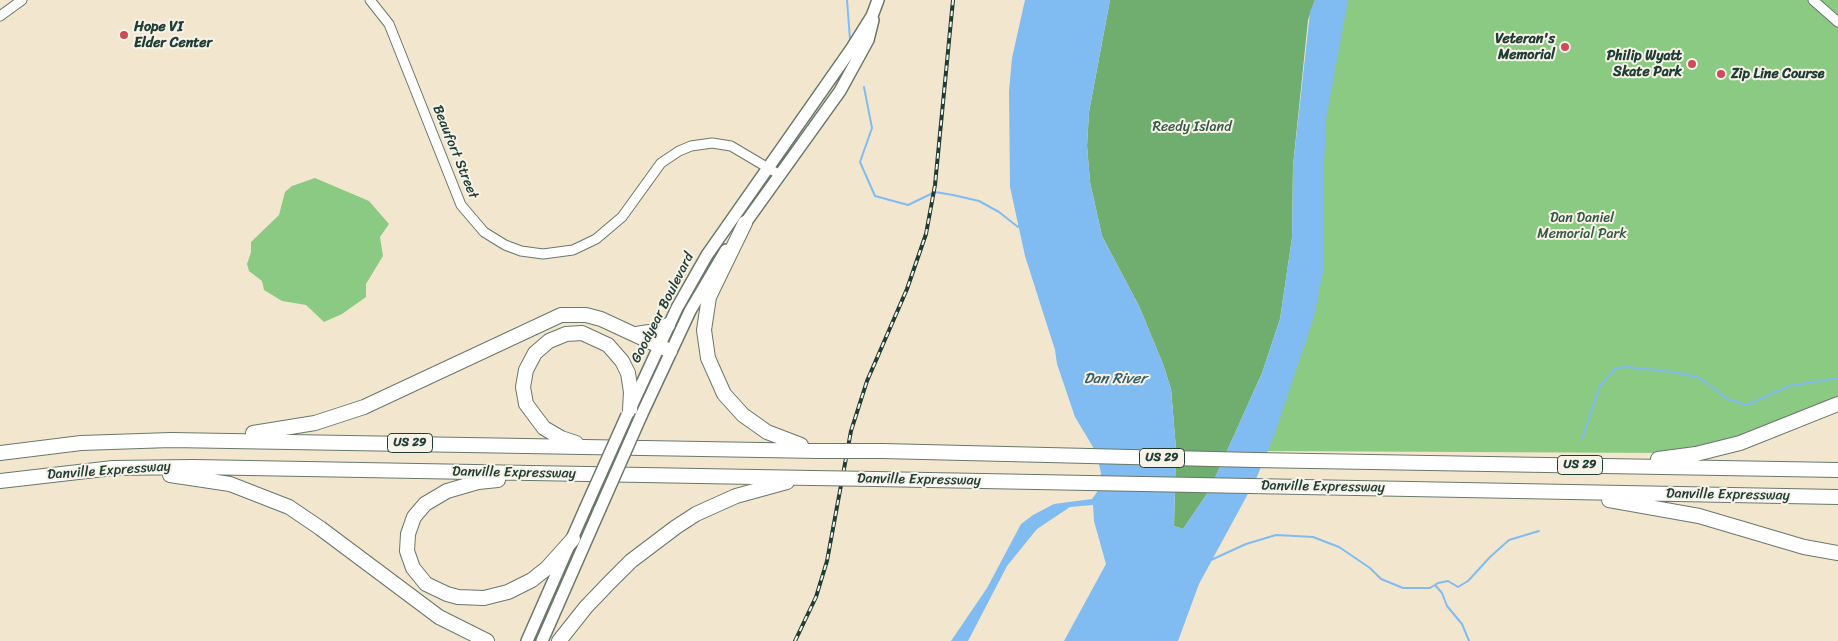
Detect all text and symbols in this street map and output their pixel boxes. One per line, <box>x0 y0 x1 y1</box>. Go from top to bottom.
place label: Hope VI Elder Center <box>134 19 212 52</box>
marker: Hope VI Elder Center <box>118 29 130 41</box>
place label: Veteran's Memorial <box>1495 31 1555 64</box>
marker: Veteran's Memorial <box>1559 41 1571 53</box>
place label: Philip Wyatt Skate Park <box>1607 48 1682 80</box>
marker: Philip Wyatt Skate Park <box>1686 58 1698 70</box>
place label: Zip Line Course <box>1731 66 1825 82</box>
marker: Zip Line Course <box>1715 68 1727 80</box>
street label: Beaufort Street <box>429 103 481 201</box>
park label: Reedy Island <box>1152 119 1232 135</box>
park label: Dan Daniel Memorial Park <box>1537 210 1627 242</box>
street label: Goodyear Boulevard <box>628 250 698 366</box>
water label: Dan River <box>1084 370 1146 388</box>
road number: US 29 <box>388 433 432 452</box>
road number: US 29 <box>1140 448 1184 468</box>
road number: US 29 <box>1558 456 1602 474</box>
street label: Danville Expressway <box>47 458 171 484</box>
street label: Danville Expressway <box>452 464 576 482</box>
street label: Danville Expressway <box>857 471 981 489</box>
street label: Danville Expressway <box>1261 478 1385 496</box>
street label: Danville Expressway <box>1666 486 1790 504</box>

